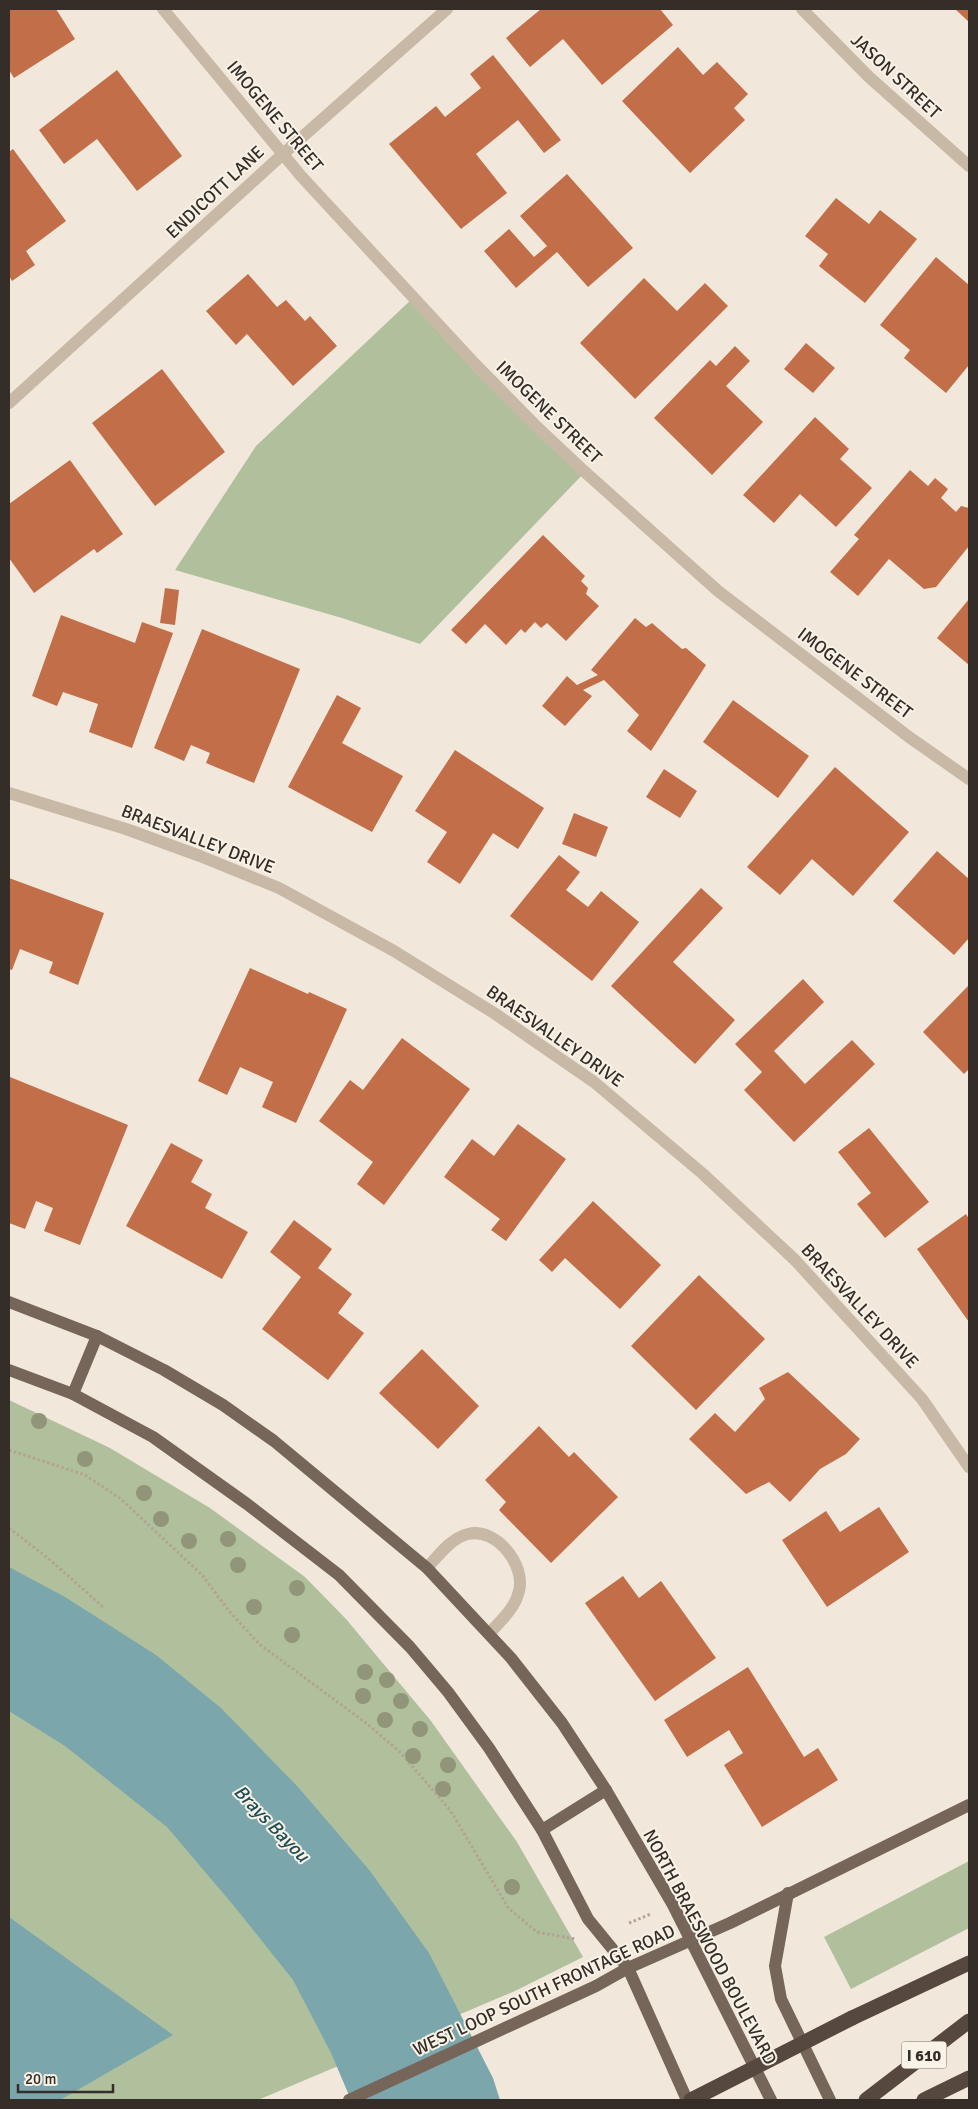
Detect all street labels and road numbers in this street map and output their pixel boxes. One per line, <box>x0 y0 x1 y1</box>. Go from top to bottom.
street label: JASON STREET <box>846 29 946 123</box>
street label: IMOGENE STREET <box>222 56 328 176</box>
street label: ENDICOTT LANE <box>161 141 269 243</box>
street label: IMOGENE STREET <box>492 356 606 468</box>
street label: IMOGENE STREET <box>793 623 917 723</box>
street label: BRAESVALLEY DRIVE <box>118 800 278 878</box>
street label: BRAESVALLEY DRIVE <box>482 980 628 1092</box>
street label: BRAESVALLEY DRIVE <box>796 1239 924 1373</box>
street label: NORTH BRAESWOOD BOULEVARD <box>638 1825 782 2069</box>
street label: WEST LOOP SOUTH FRONTAGE ROAD <box>410 1920 678 2060</box>
road number: I 610 <box>902 2042 946 2068</box>

